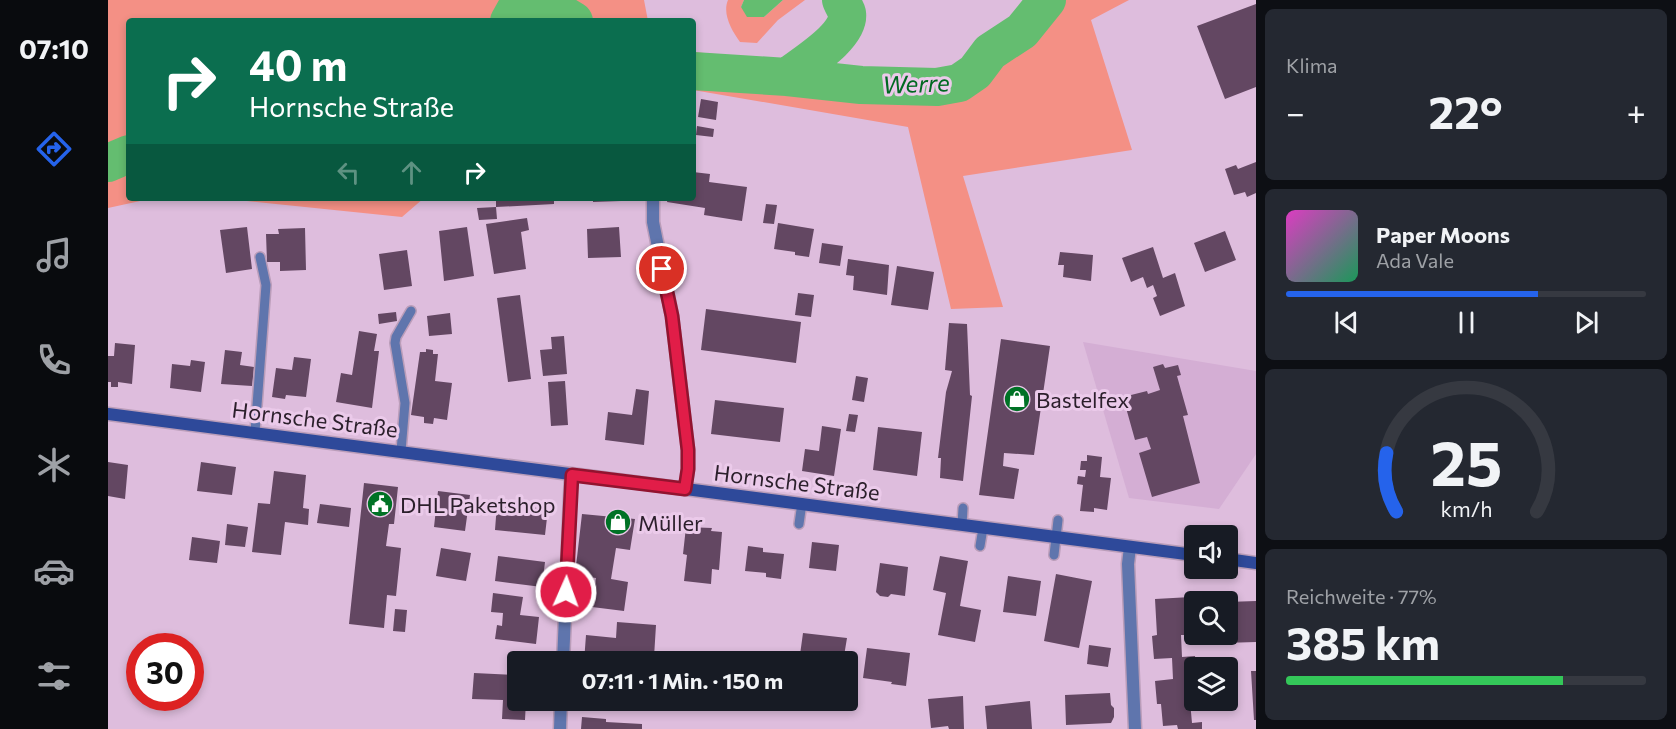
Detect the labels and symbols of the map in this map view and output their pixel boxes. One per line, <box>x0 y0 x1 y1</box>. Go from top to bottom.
water label: Werre <box>882 67 950 99</box>
pin <box>636 243 687 294</box>
shop icon: Bastelfex <box>1002 384 1032 414</box>
place label: Bastelfex <box>1036 386 1129 413</box>
street label: Hornsche Straße <box>230 395 400 443</box>
street label: Hornsche Straße <box>712 458 882 506</box>
public building icon: DHL Paketshop <box>365 489 395 519</box>
place label: DHL Paketshop <box>400 491 555 518</box>
shop icon: Müller <box>603 507 633 537</box>
place label: Müller <box>638 509 703 536</box>
position arrow <box>534 560 598 624</box>
speed limit sign: 30 <box>126 633 204 711</box>

